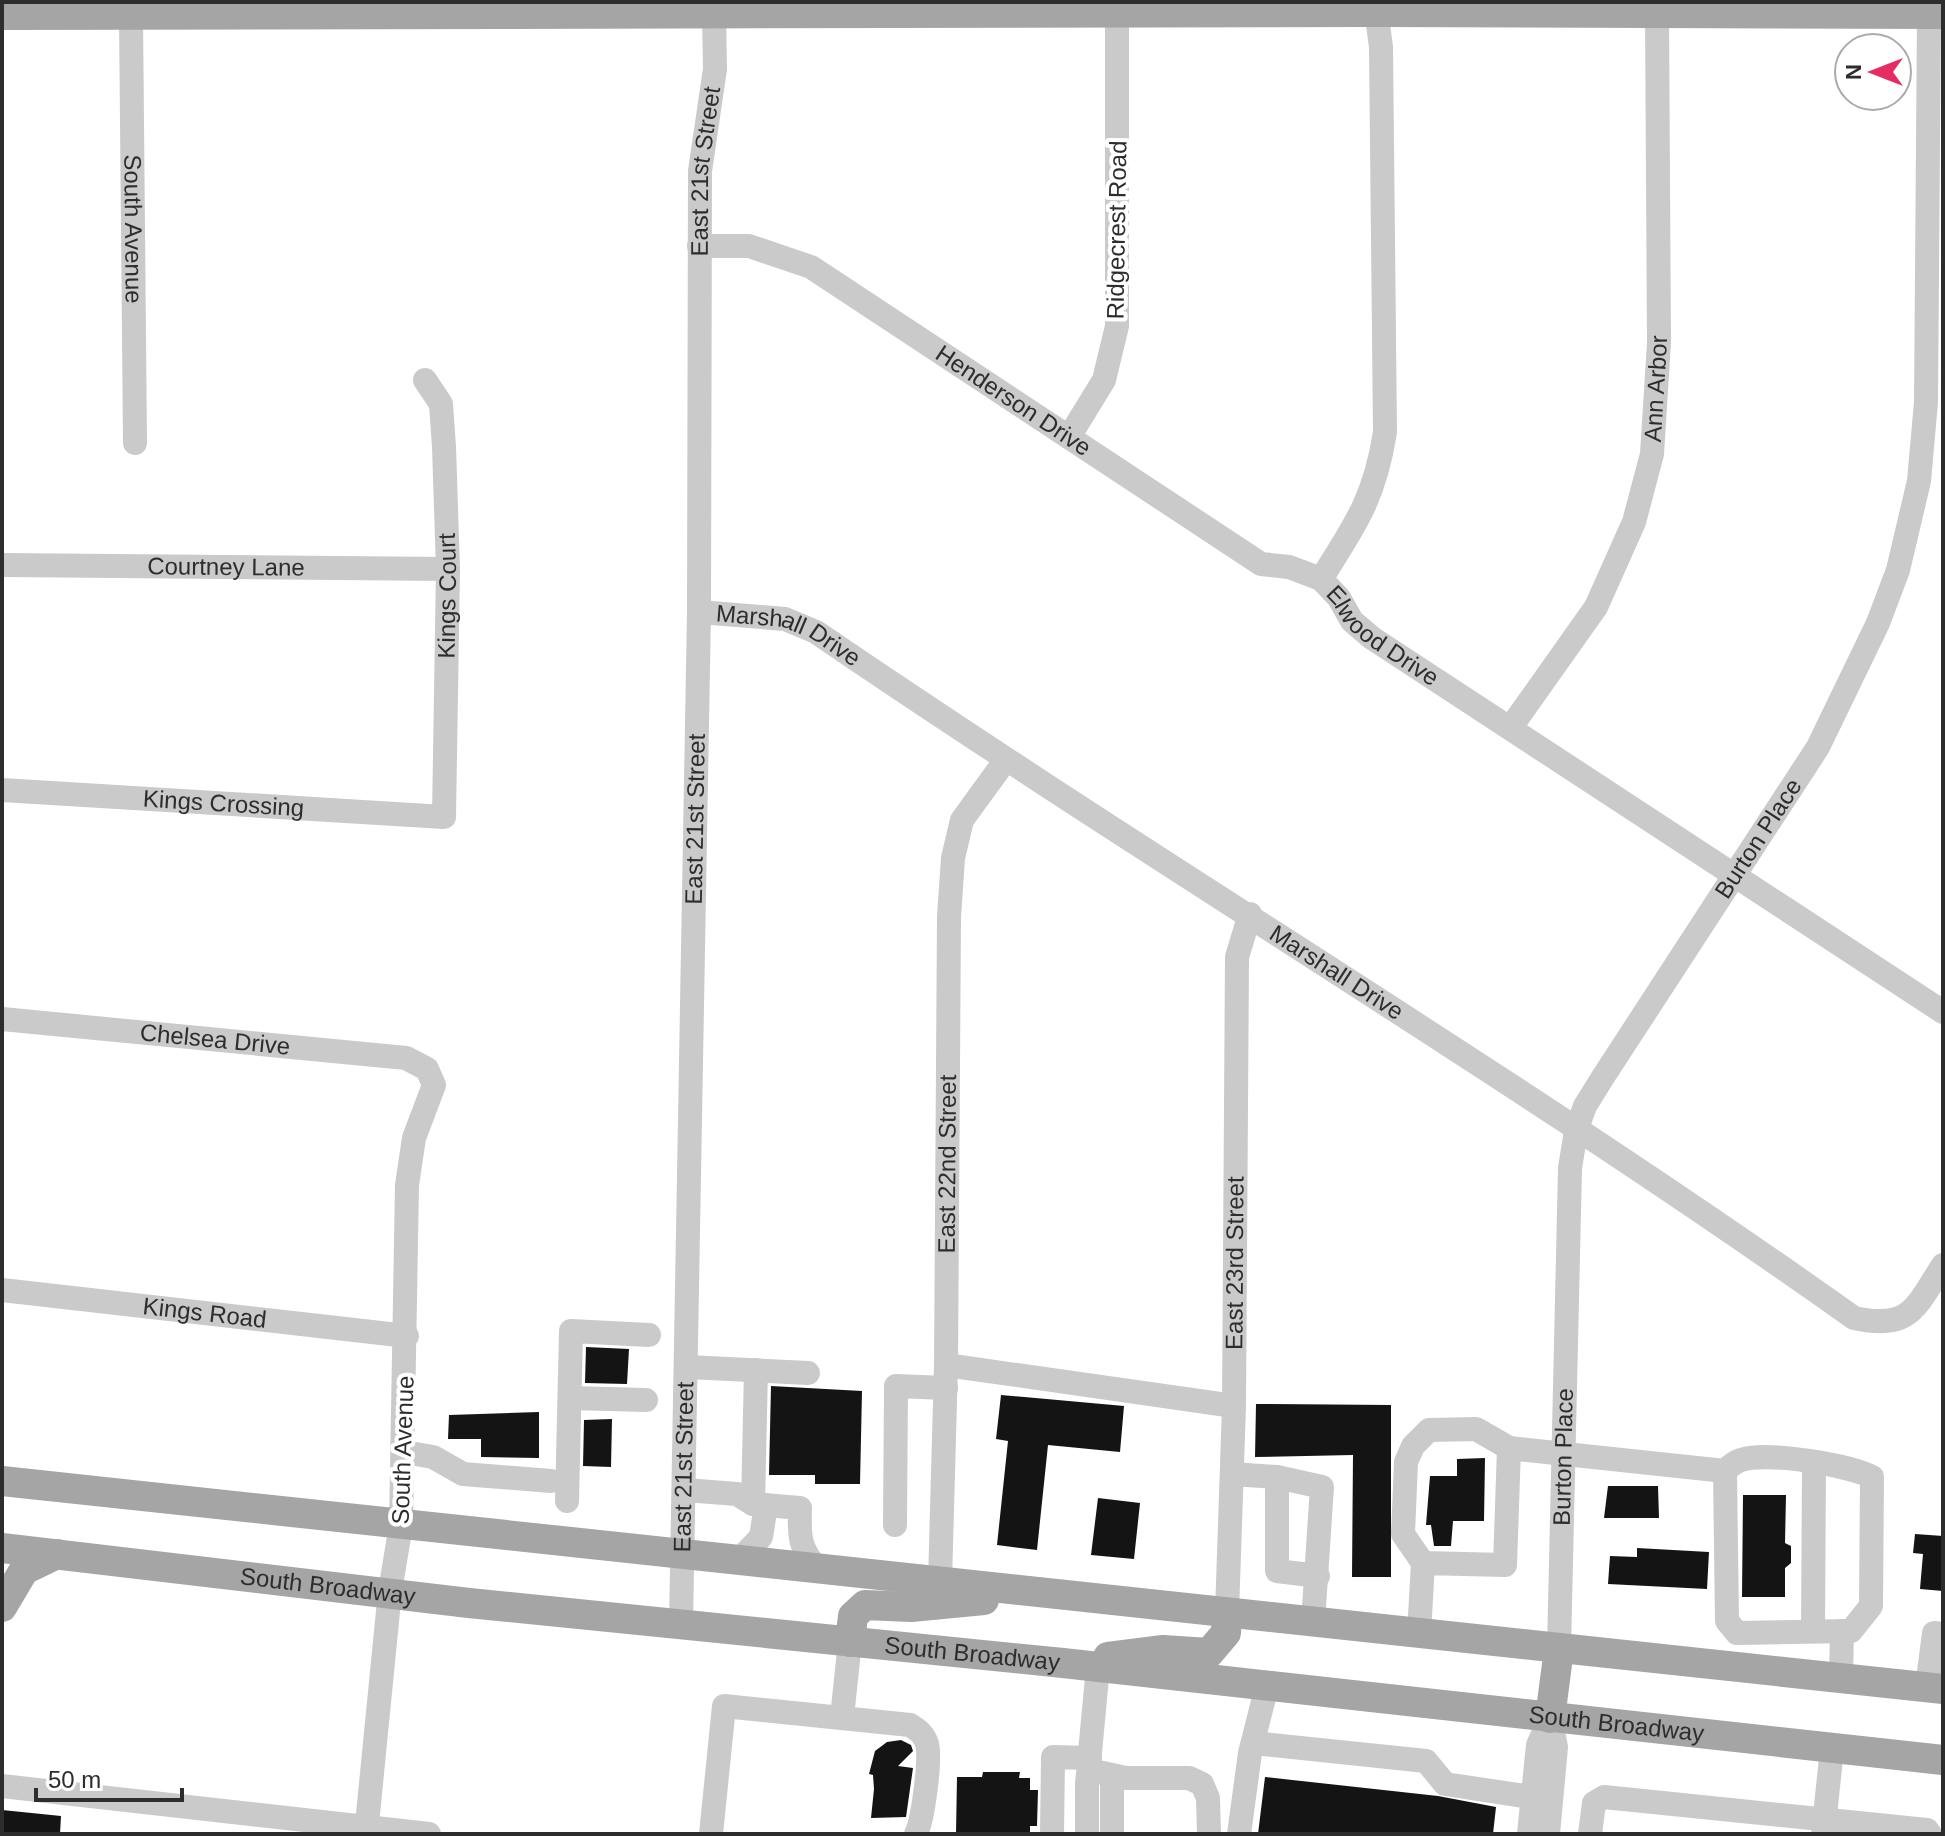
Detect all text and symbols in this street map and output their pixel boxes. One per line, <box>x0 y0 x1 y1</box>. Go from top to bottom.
north arrow <box>1833 32 1913 112</box>
text: N <box>1841 64 1866 80</box>
street label: East 21st Street <box>686 84 725 257</box>
street label: Ridgecrest Road <box>1101 140 1132 320</box>
street label: South Avenue <box>119 154 148 304</box>
street label: Ann Arbor <box>1639 335 1672 443</box>
street label: Henderson Drive <box>931 339 1096 461</box>
street label: Kings Court <box>433 532 461 659</box>
street label: Courtney Lane <box>147 552 305 581</box>
street label: Elwood Drive <box>1321 580 1444 691</box>
street label: Marshall Drive <box>715 599 866 671</box>
street label: East 21st Street <box>680 733 710 905</box>
street label: Burton Place <box>1709 773 1807 903</box>
street label: Kings Crossing <box>142 785 305 821</box>
street label: Marshall Drive <box>1265 919 1409 1025</box>
street label: Chelsea Drive <box>139 1018 291 1060</box>
street label: East 22nd Street <box>933 1074 961 1254</box>
street label: East 23rd Street <box>1220 1176 1249 1350</box>
street label: Kings Road <box>142 1292 268 1333</box>
street label: South Avenue <box>386 1375 419 1525</box>
street label: East 21st Street <box>668 1381 698 1553</box>
street label: Burton Place <box>1548 1388 1578 1526</box>
street label: South Broadway <box>239 1562 417 1610</box>
street label: South Broadway <box>883 1631 1061 1676</box>
street label: South Broadway <box>1527 1700 1706 1747</box>
scale bar <box>36 1752 182 1802</box>
text: 50 m <box>48 1766 101 1793</box>

